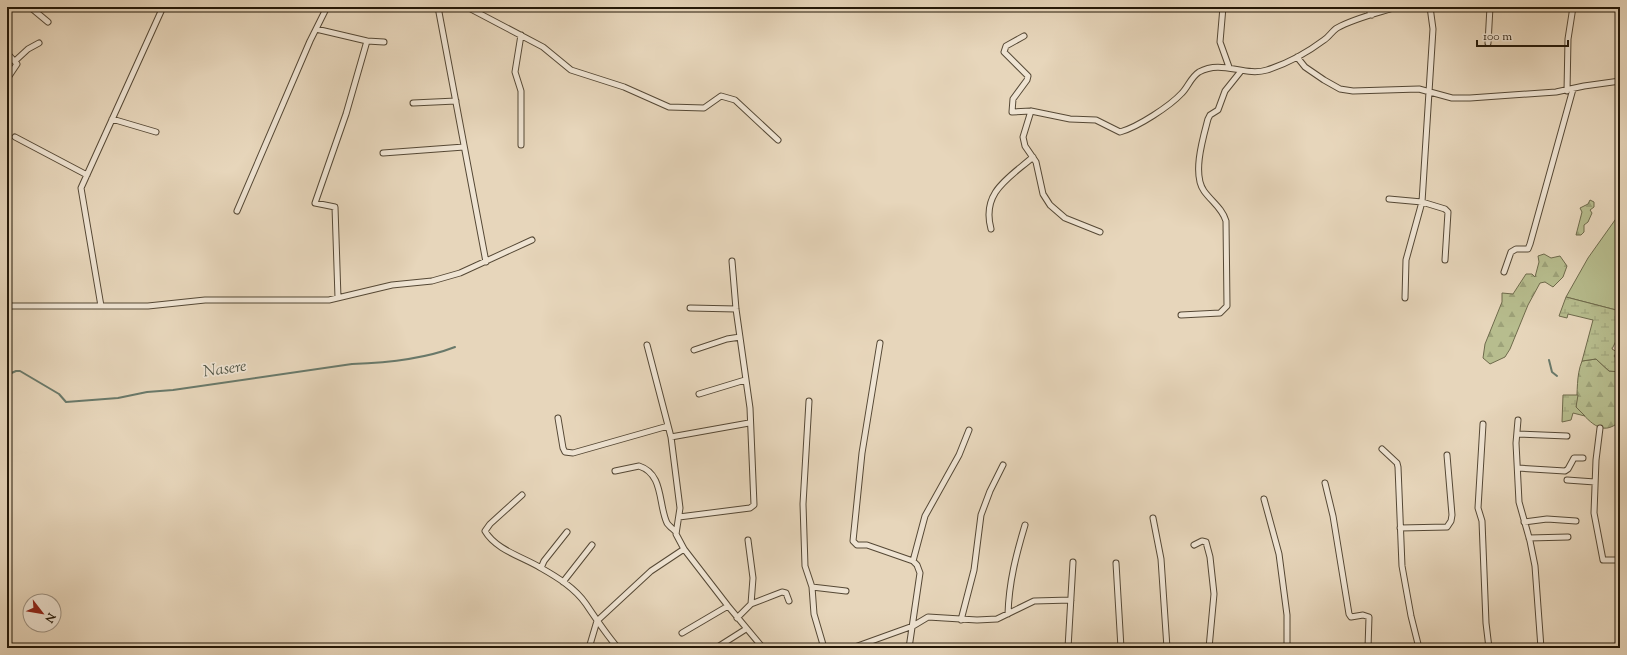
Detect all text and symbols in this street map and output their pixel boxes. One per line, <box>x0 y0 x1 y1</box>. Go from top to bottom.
scale bar <box>1477 22 1568 48</box>
text: 100 m <box>1483 28 1512 46</box>
water label: Nasere <box>202 356 248 384</box>
north arrow <box>22 593 62 633</box>
text: N <box>40 609 59 626</box>

